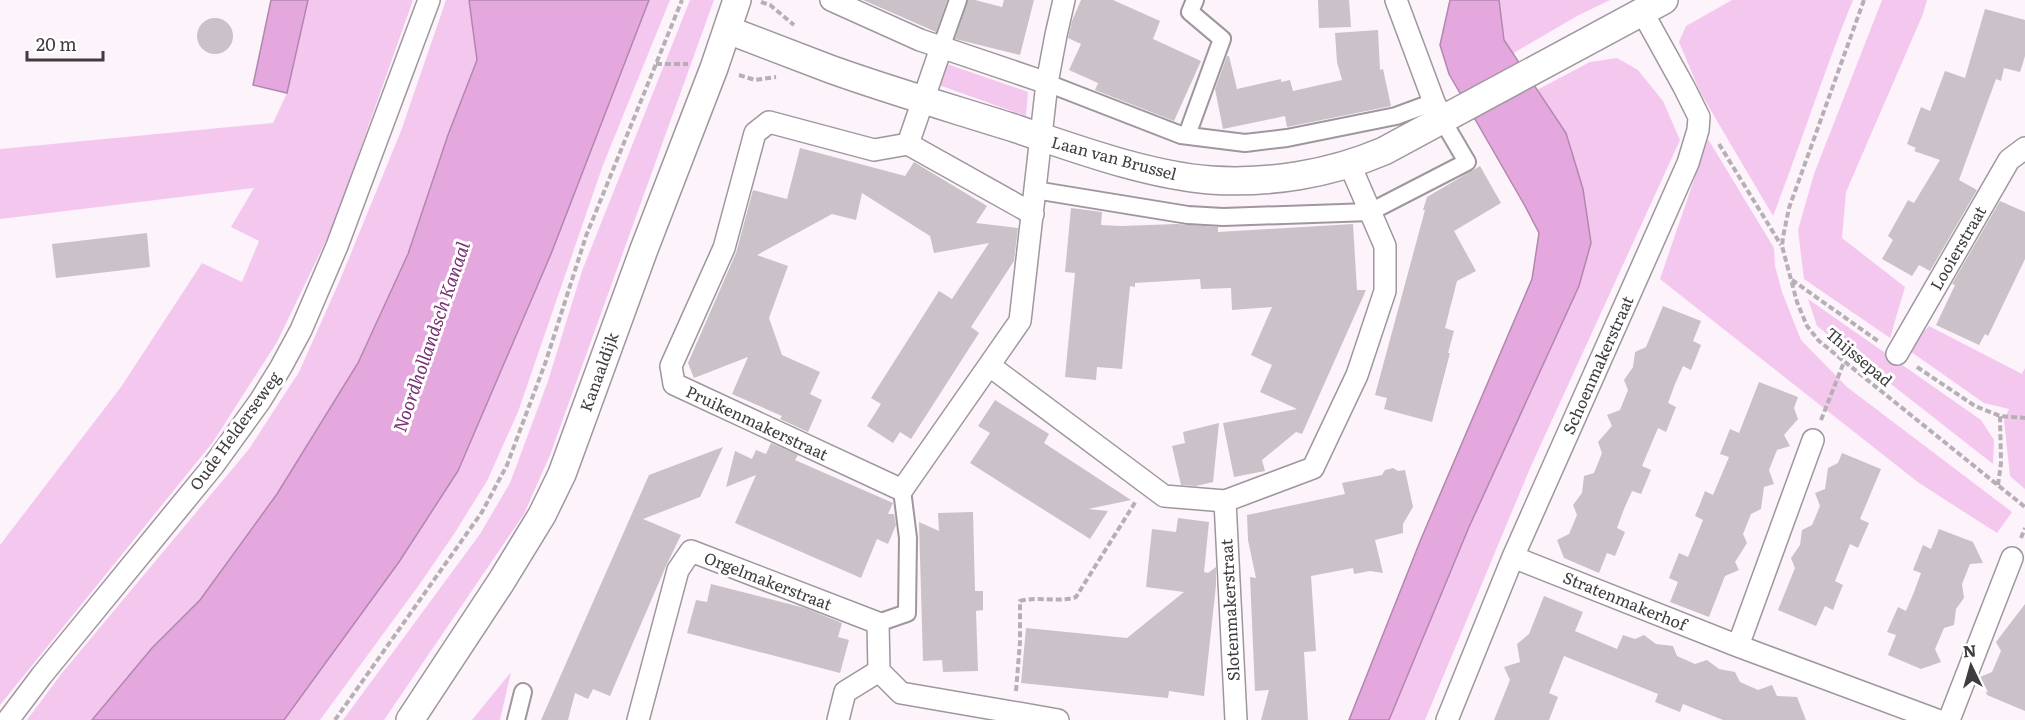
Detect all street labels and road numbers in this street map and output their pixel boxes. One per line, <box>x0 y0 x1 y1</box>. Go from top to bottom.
street label: Laan van Brussel <box>1049 129 1180 185</box>
street label: Looierstraat <box>1923 200 1991 294</box>
street label: Schoenmakerstraat <box>1556 291 1639 438</box>
street label: Thijssepad <box>1821 321 1898 392</box>
street label: Kanaaldijk <box>573 328 624 415</box>
street label: Oude Helderseweg <box>183 366 286 495</box>
street label: Pruikenmakerstraat <box>682 379 833 466</box>
street label: Slotenmakerstraat <box>1213 538 1245 682</box>
street label: Orgelmakerstraat <box>701 545 836 616</box>
street label: Stratenmakerhof <box>1560 564 1692 636</box>

